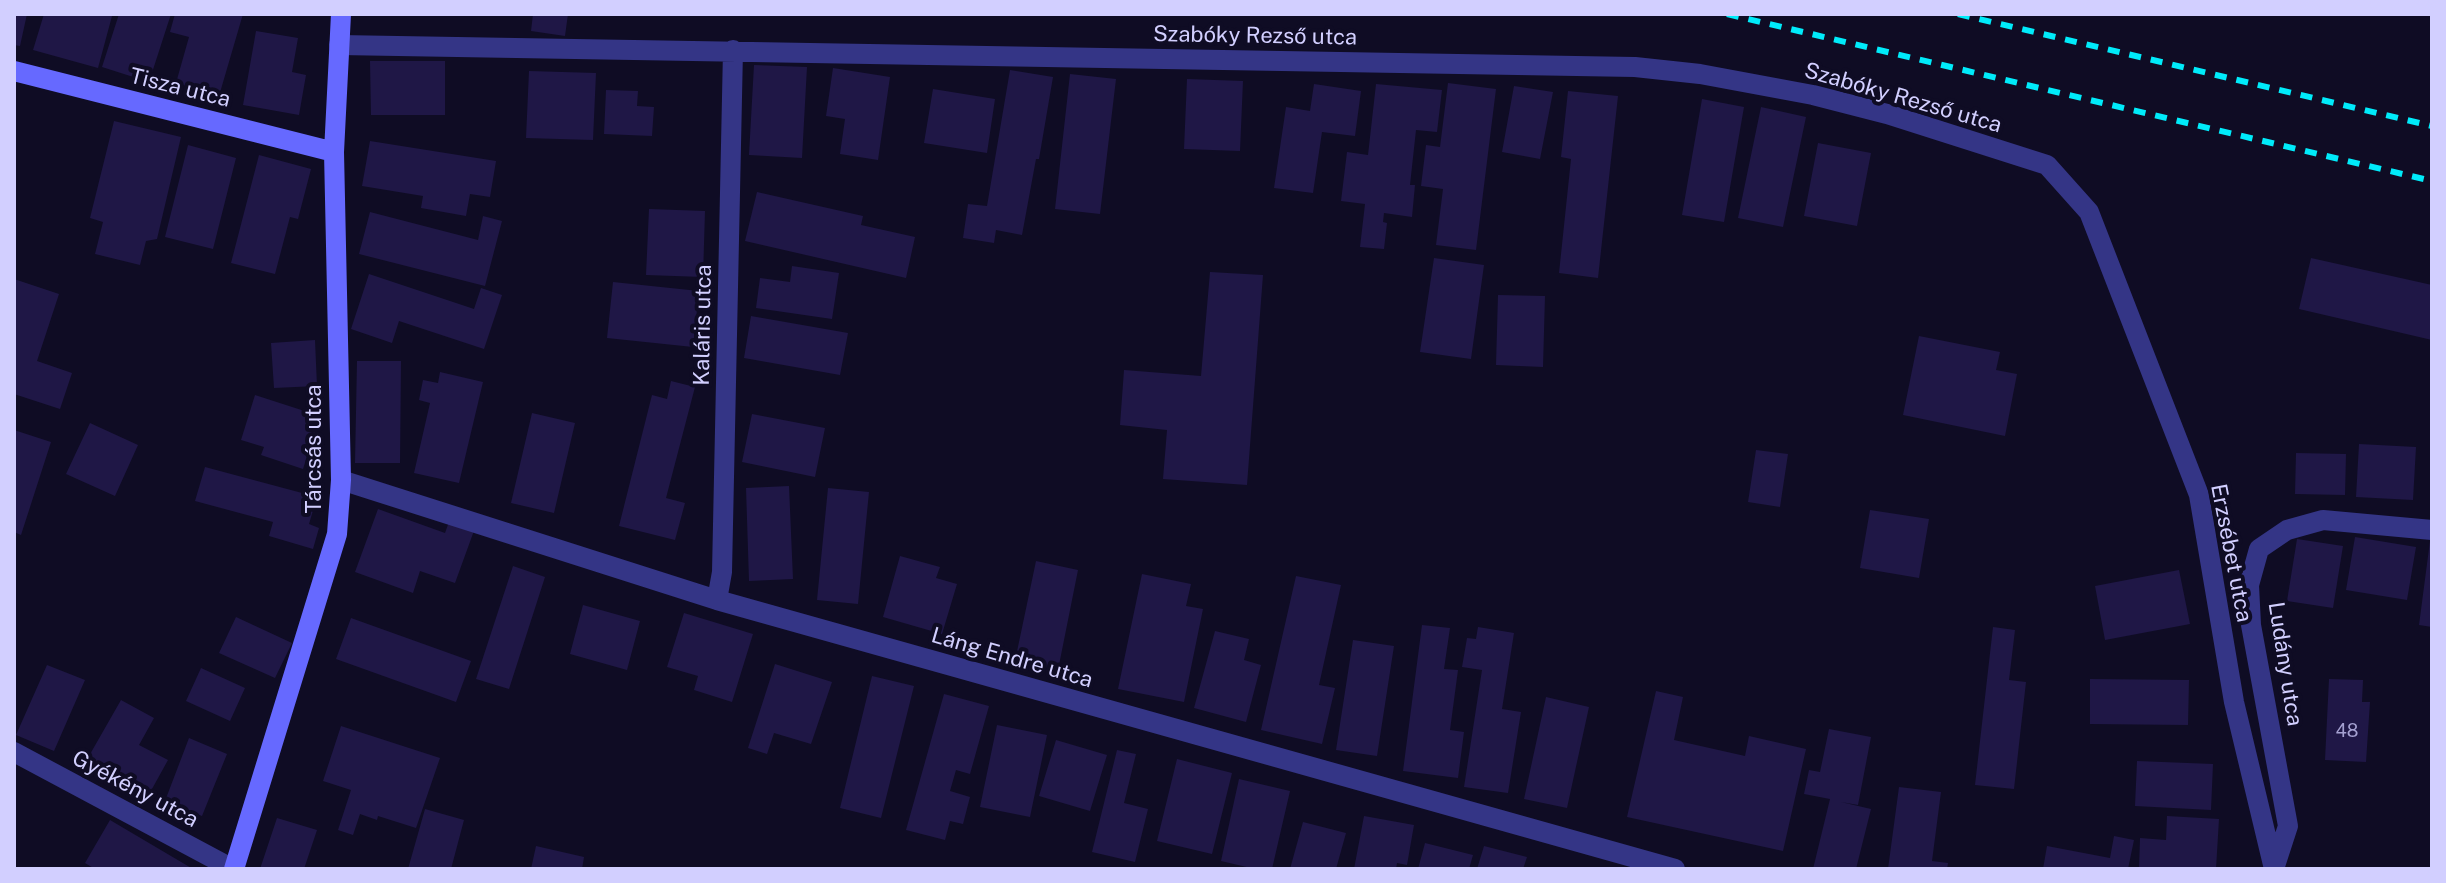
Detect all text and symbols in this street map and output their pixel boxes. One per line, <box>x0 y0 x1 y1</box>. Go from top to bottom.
street label: Szabóky Rezső utca <box>1153 21 1357 51</box>
street label: Szabóky Rezső utca <box>1801 57 2005 139</box>
street label: Tisza utca <box>127 63 233 113</box>
street label: Kaláris utca <box>689 264 717 386</box>
street label: Tárcsás utca <box>301 385 327 513</box>
street label: Erzsébet utca <box>2205 482 2257 624</box>
street label: Ludány utca <box>2262 600 2308 728</box>
street label: Láng Endre utca <box>928 622 1096 694</box>
house number: 48 <box>2336 720 2358 742</box>
street label: Gyékény utca <box>67 745 203 833</box>

